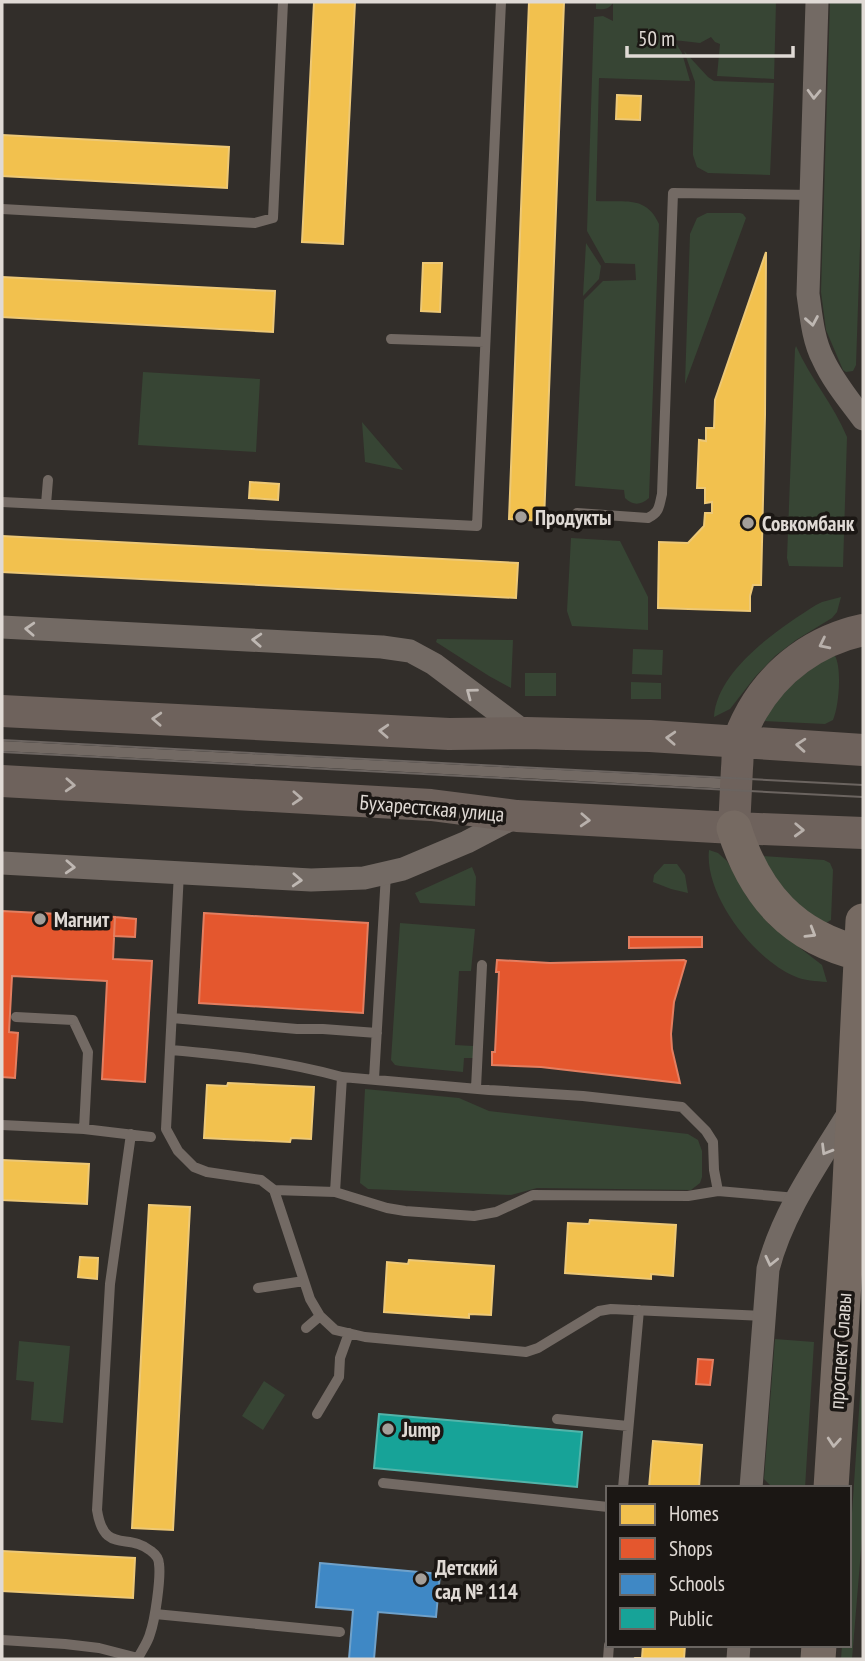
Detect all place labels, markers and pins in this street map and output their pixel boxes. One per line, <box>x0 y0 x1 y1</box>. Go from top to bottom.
place label: Продукты <box>535 504 611 531</box>
marker: Продукты <box>513 509 529 525</box>
place label: Совкомбанк <box>762 510 855 537</box>
marker: Совкомбанк <box>740 515 756 531</box>
place label: Магнит <box>54 906 110 933</box>
marker: Магнит <box>32 911 48 927</box>
place label: Jump <box>401 1416 441 1443</box>
marker: Jump <box>380 1421 396 1437</box>
place label: Детский сад № 114 <box>435 1554 518 1605</box>
marker: Детский сад № 114 <box>413 1571 429 1587</box>

